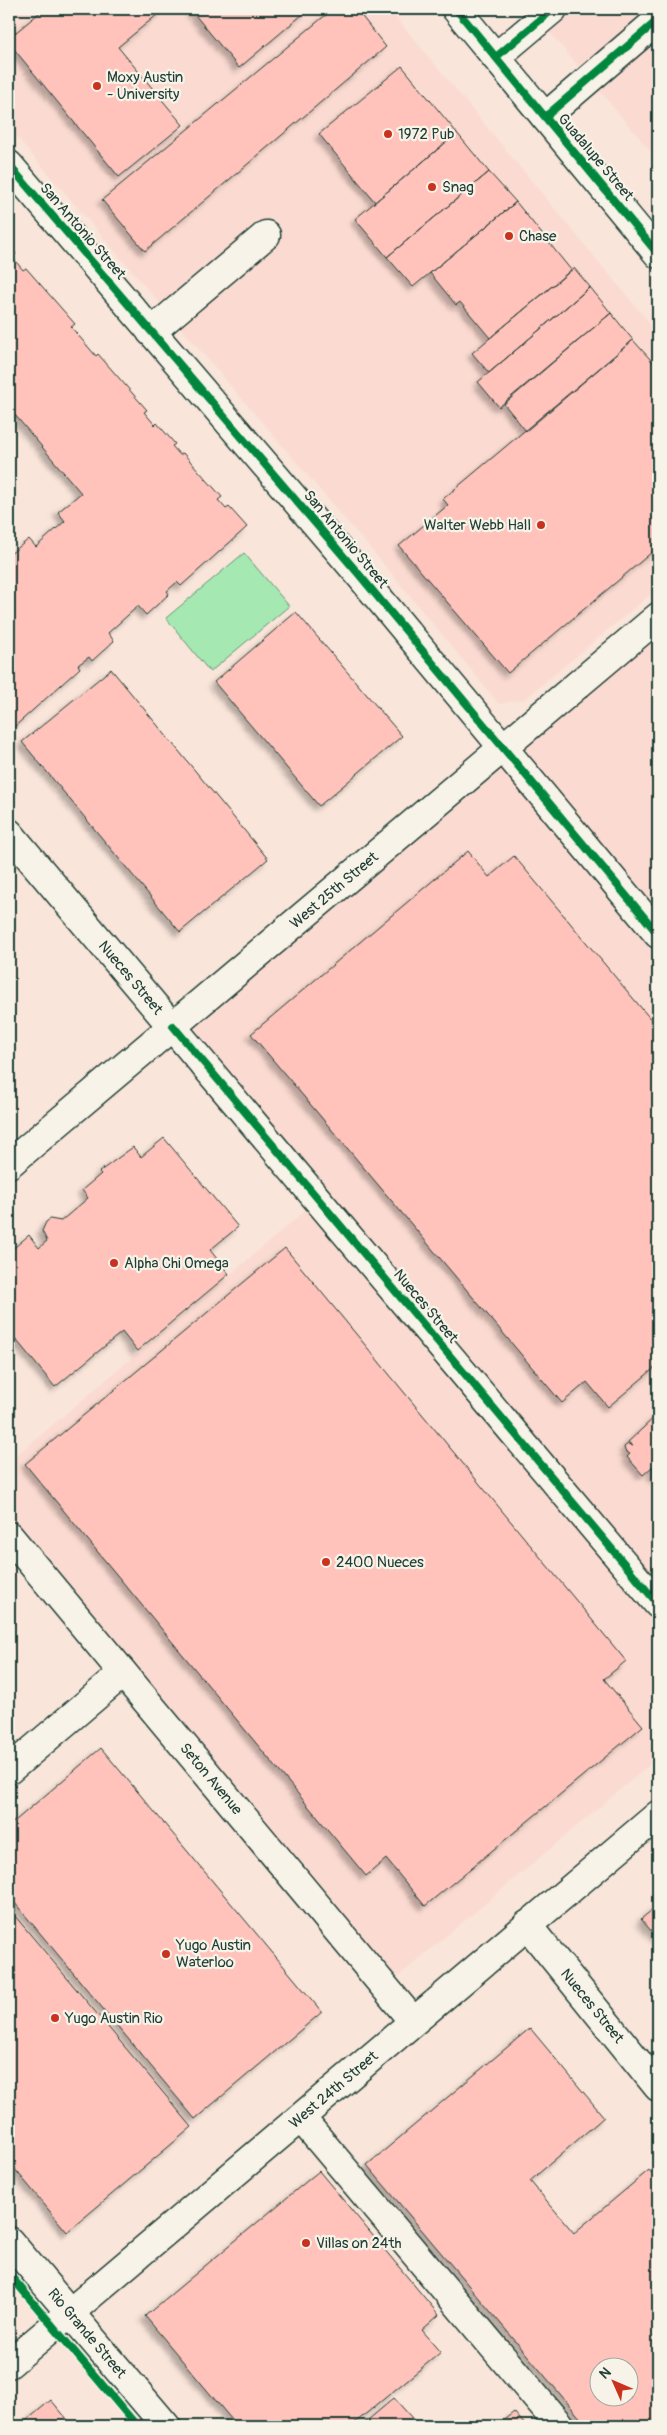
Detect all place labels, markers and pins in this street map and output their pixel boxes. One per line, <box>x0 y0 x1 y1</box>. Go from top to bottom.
place label: Moxy Austin - University <box>107 68 183 104</box>
marker: Moxy Austin - University <box>91 80 103 92</box>
place label: 1972 Pub <box>398 125 454 144</box>
marker: 1972 Pub <box>382 128 394 140</box>
place label: Snag <box>442 178 474 197</box>
marker: Snag <box>426 181 438 193</box>
place label: Chase <box>519 227 557 246</box>
marker: Chase <box>503 230 515 242</box>
place label: Walter Webb Hall <box>424 516 531 535</box>
marker: Walter Webb Hall <box>535 519 547 531</box>
place label: Alpha Chi Omega <box>124 1254 229 1273</box>
marker: Alpha Chi Omega <box>108 1257 120 1269</box>
place label: 2400 Nueces <box>336 1553 424 1572</box>
marker: 2400 Nueces <box>320 1556 332 1568</box>
place label: Yugo Austin Waterloo <box>175 1936 251 1972</box>
marker: Yugo Austin Waterloo <box>160 1948 172 1960</box>
place label: Yugo Austin Rio <box>64 2009 163 2028</box>
marker: Yugo Austin Rio <box>49 2012 61 2024</box>
place label: Villas on 24th <box>316 2234 402 2253</box>
marker: Villas on 24th <box>300 2237 312 2249</box>

